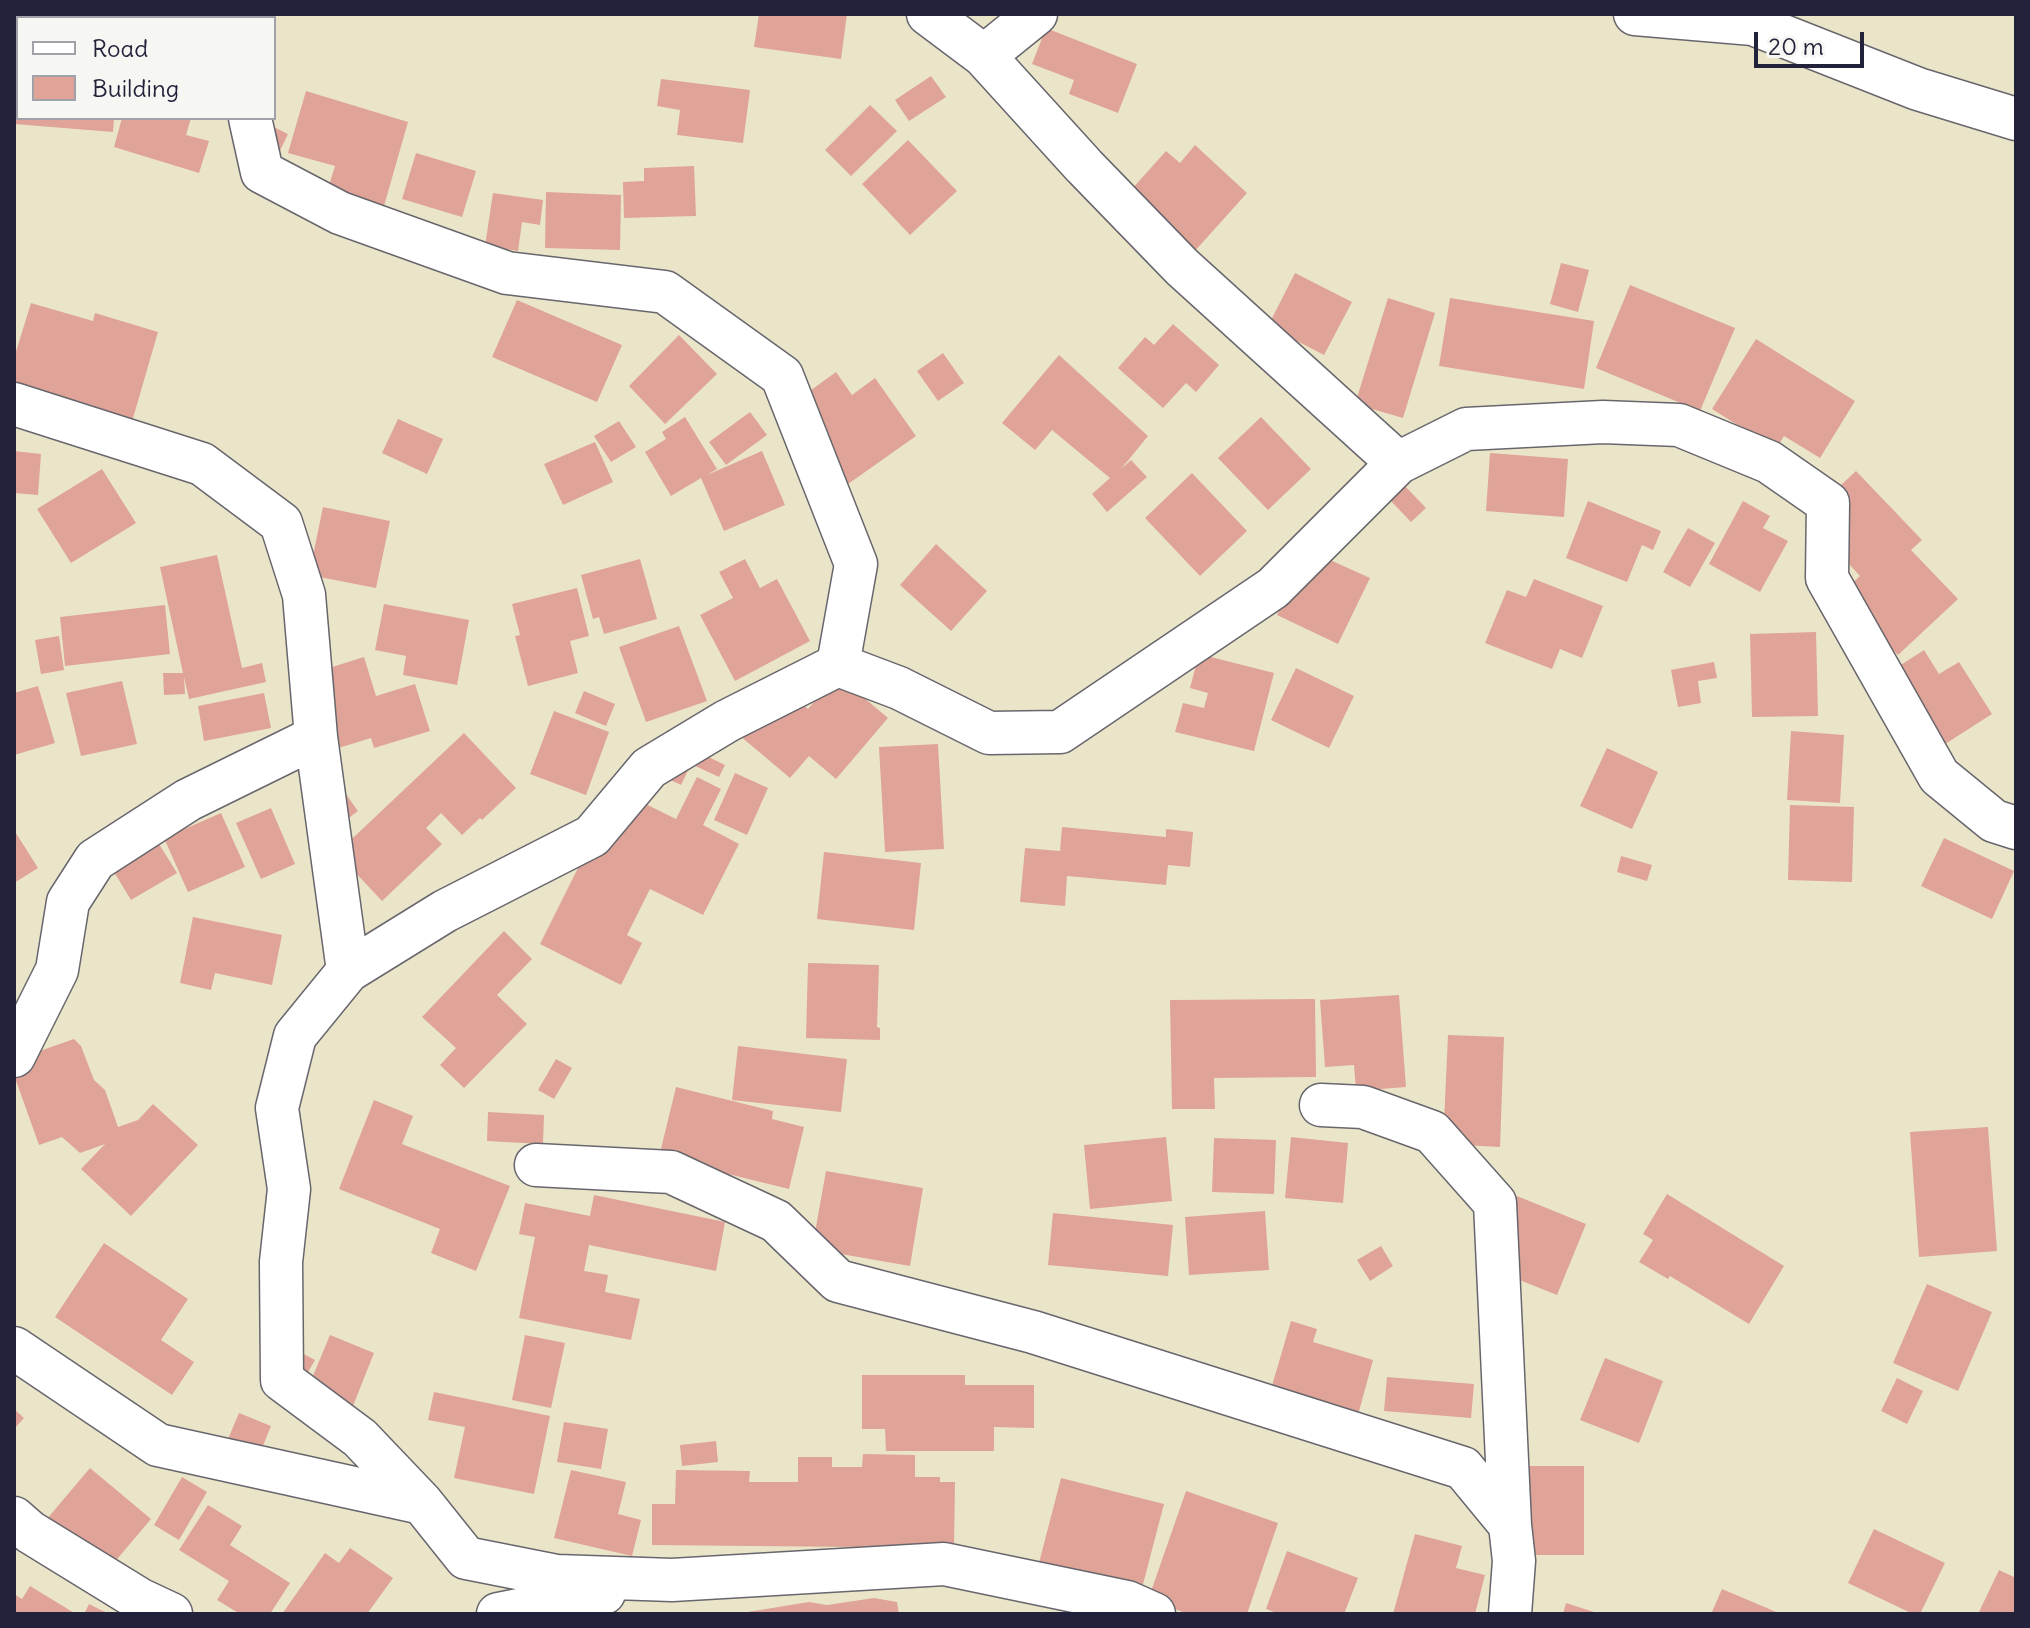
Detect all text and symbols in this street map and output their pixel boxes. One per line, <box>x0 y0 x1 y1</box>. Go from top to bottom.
legend <box>16 16 276 120</box>
scale bar <box>1758 16 1868 66</box>
text: 20 m <box>1768 31 1824 61</box>
text: Road <box>92 33 148 63</box>
text: Building <box>92 73 179 103</box>

